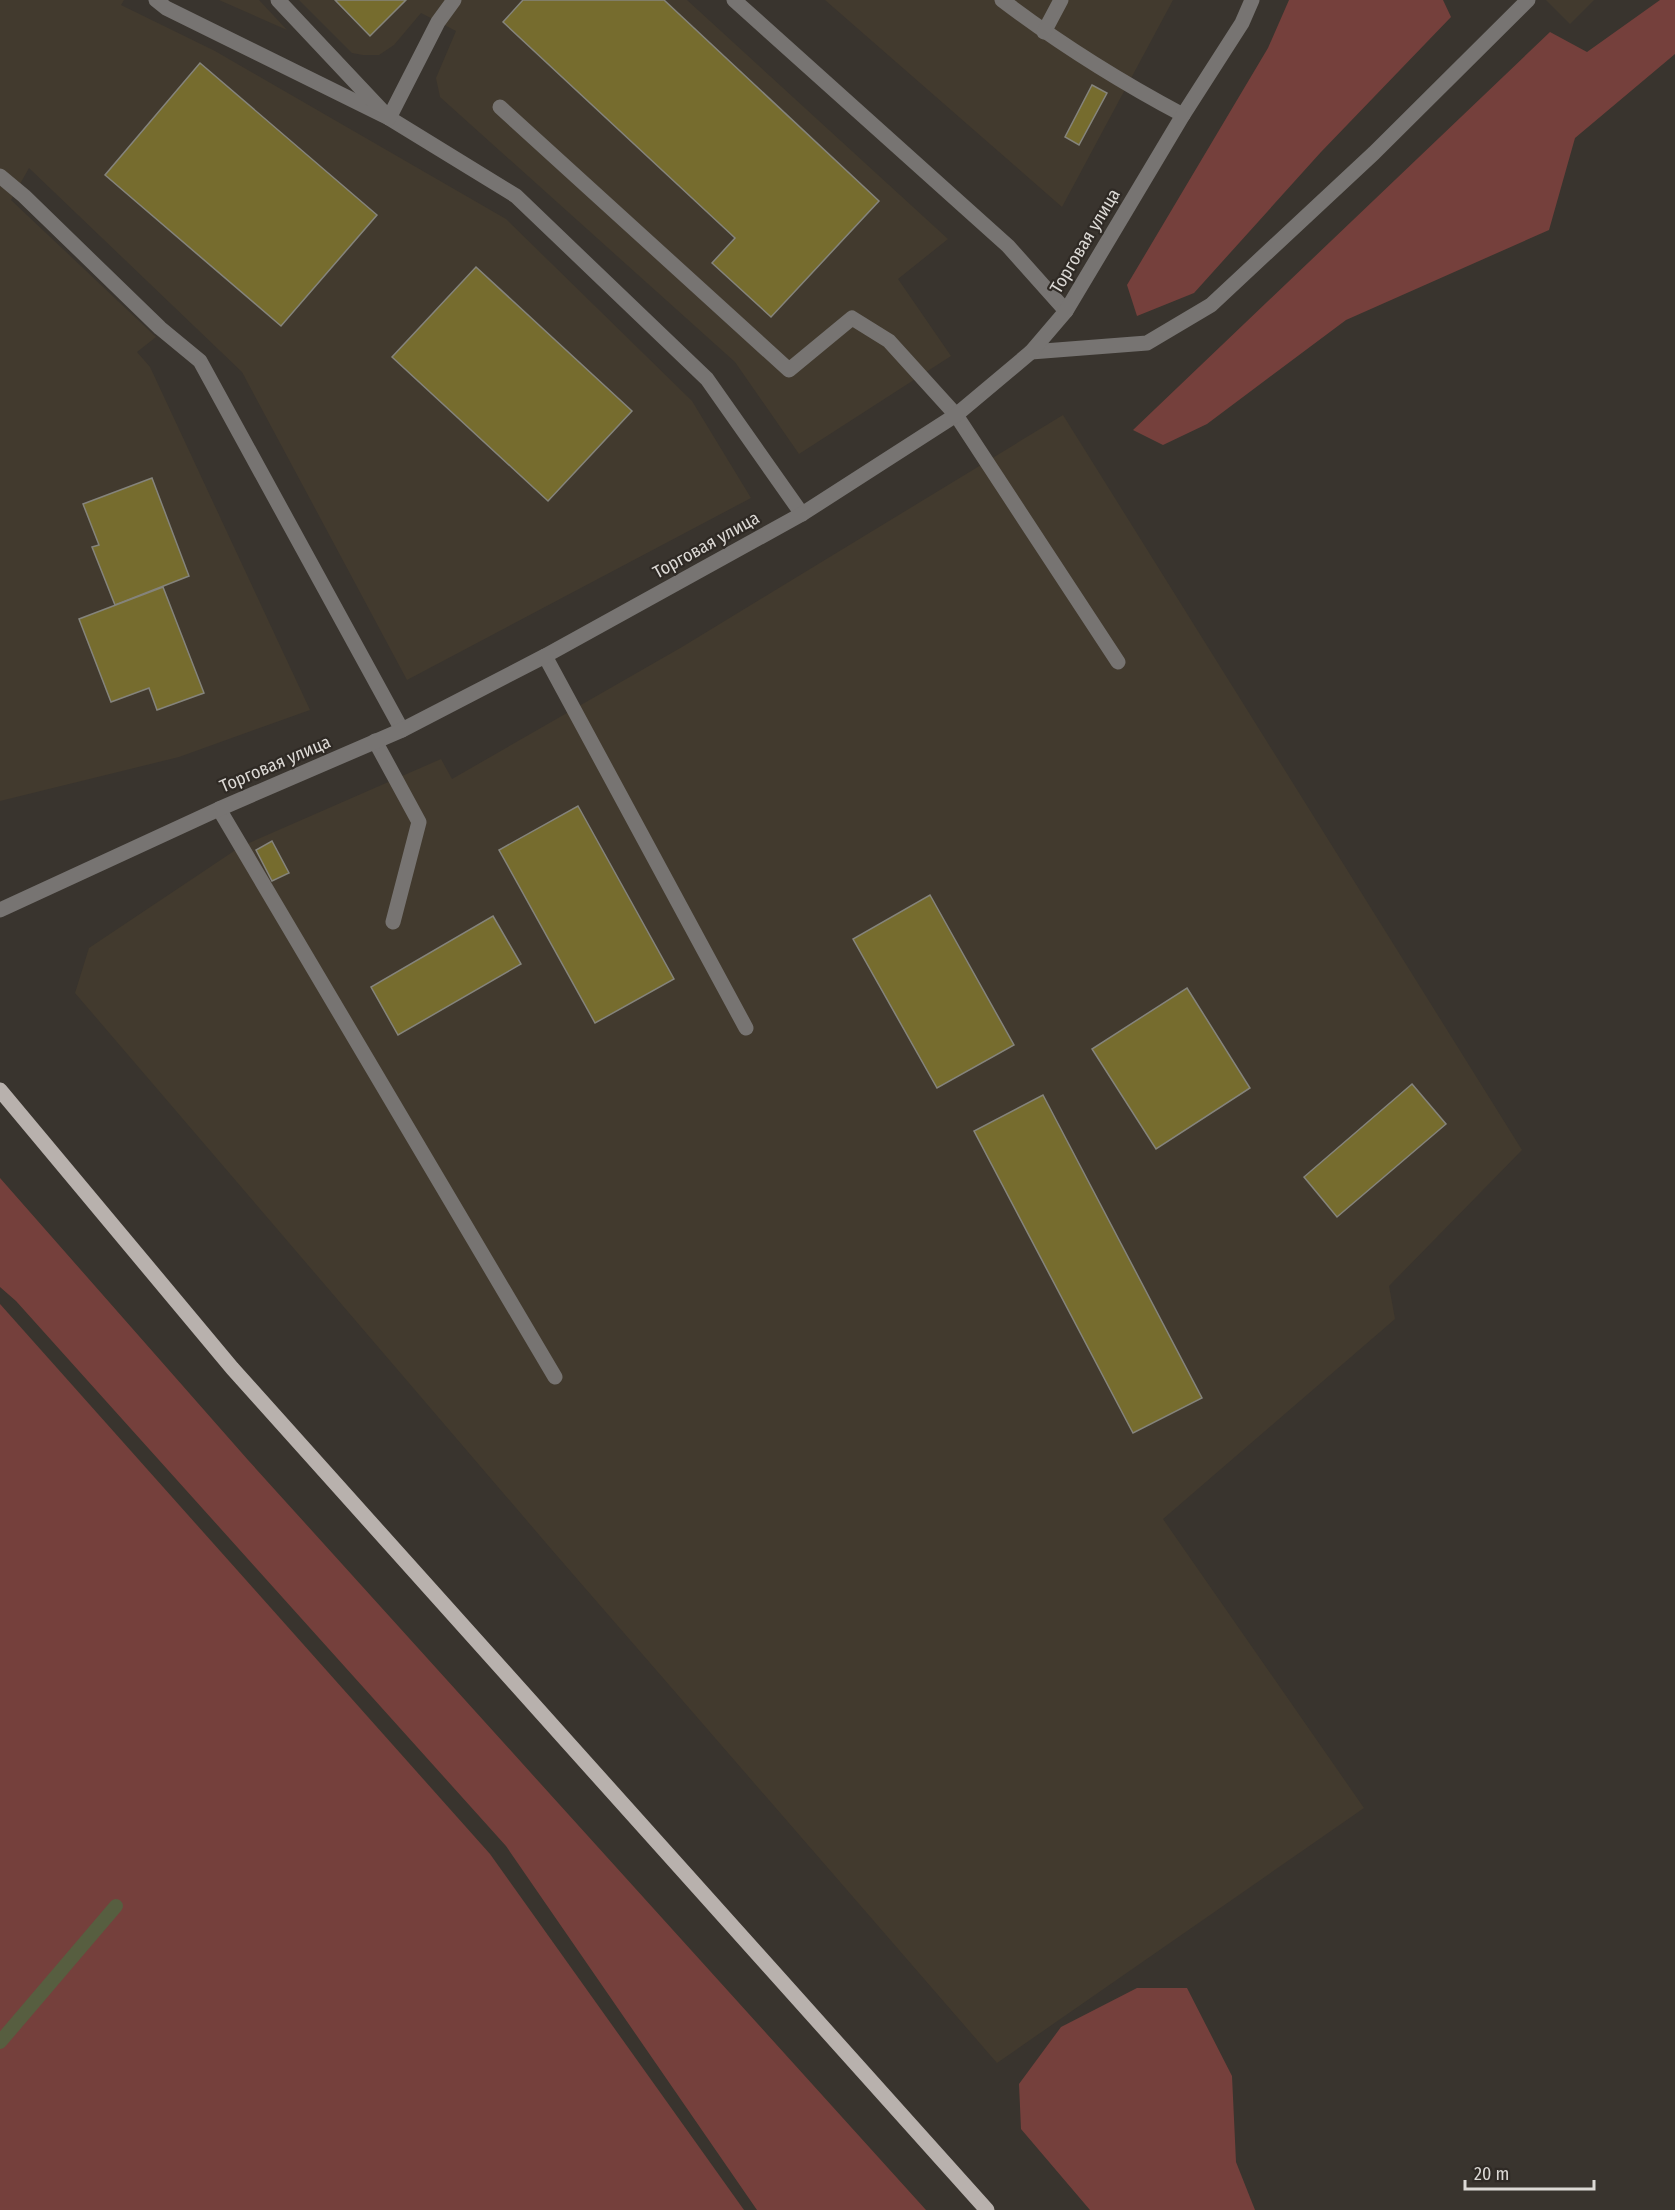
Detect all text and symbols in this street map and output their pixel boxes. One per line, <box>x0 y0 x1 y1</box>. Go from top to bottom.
street label: Торговая улица <box>1045 184 1125 297</box>
street label: Торговая улица <box>649 507 763 583</box>
street label: Торговая улица <box>216 731 334 797</box>
scale bar <box>1465 2153 1594 2191</box>
text: 20 m <box>1474 2163 1509 2185</box>

